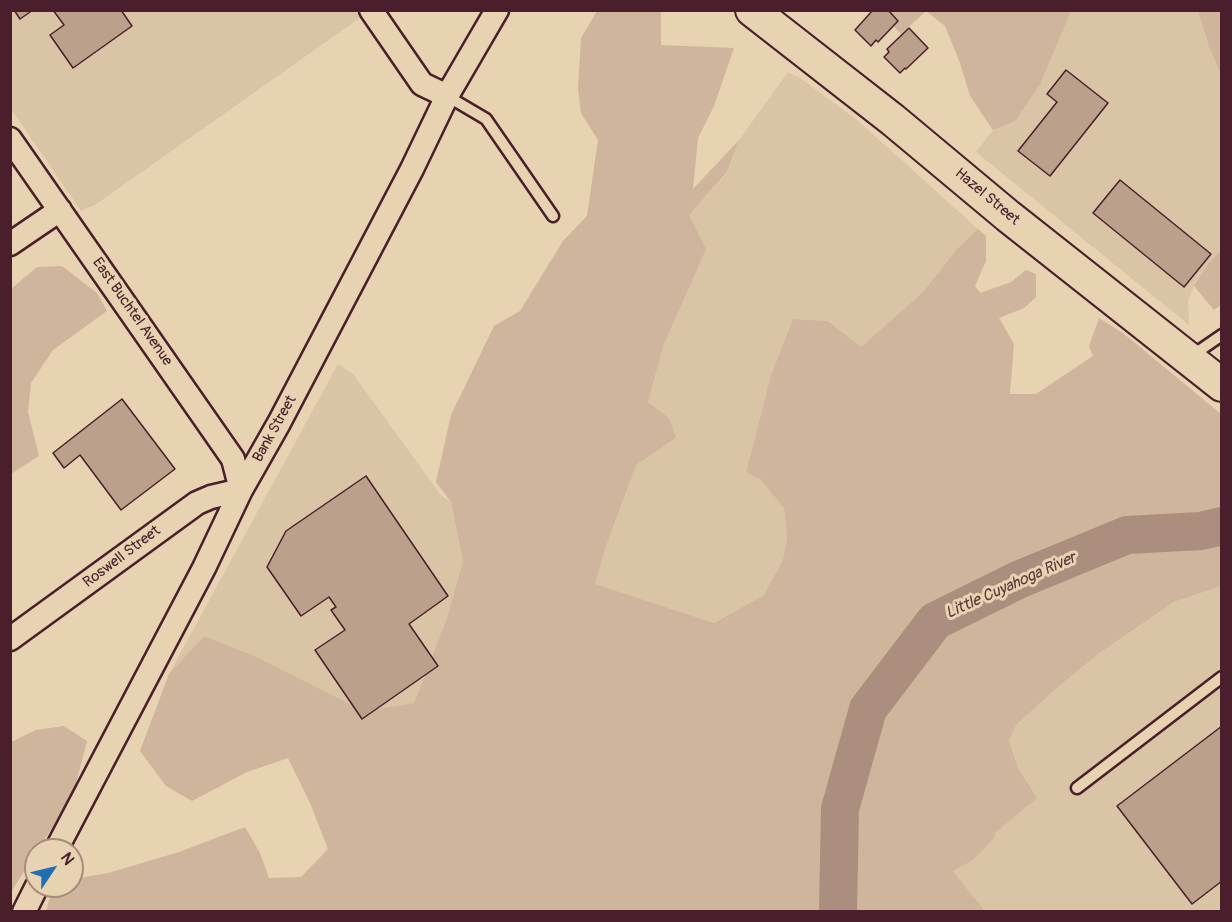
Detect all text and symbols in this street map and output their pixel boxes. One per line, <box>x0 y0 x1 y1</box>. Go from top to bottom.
street label: Hazel Street <box>951 165 1023 229</box>
street label: East Buchtel Avenue <box>88 254 176 370</box>
street label: Bank Street <box>249 392 301 466</box>
street label: Roswell Street <box>80 522 164 592</box>
water label: Little Cuyahoga River <box>943 549 1079 623</box>
north arrow <box>24 838 84 898</box>
text: N <box>56 849 78 869</box>

